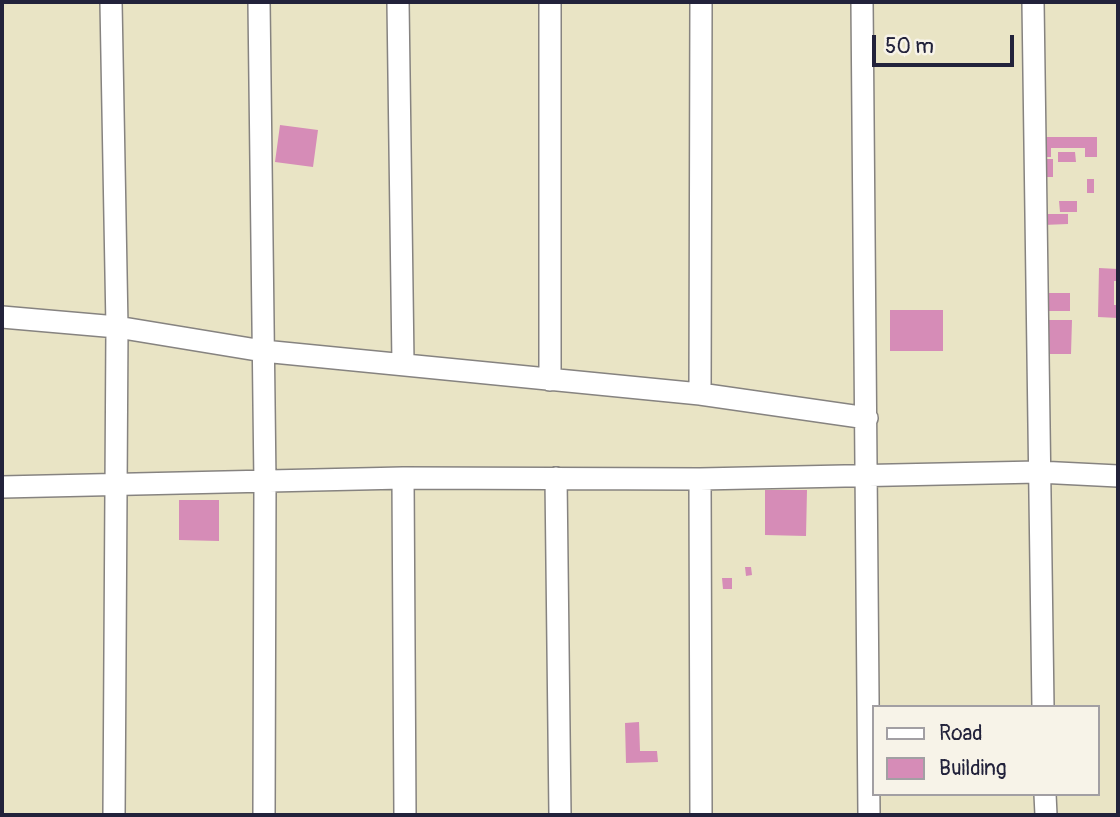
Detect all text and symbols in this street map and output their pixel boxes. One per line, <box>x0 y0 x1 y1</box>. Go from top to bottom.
scale bar <box>875 21 1017 65</box>
text: 50 m <box>885 33 934 60</box>
legend <box>872 705 1099 796</box>
text: Road <box>939 720 983 747</box>
text: Building <box>939 755 1006 782</box>

